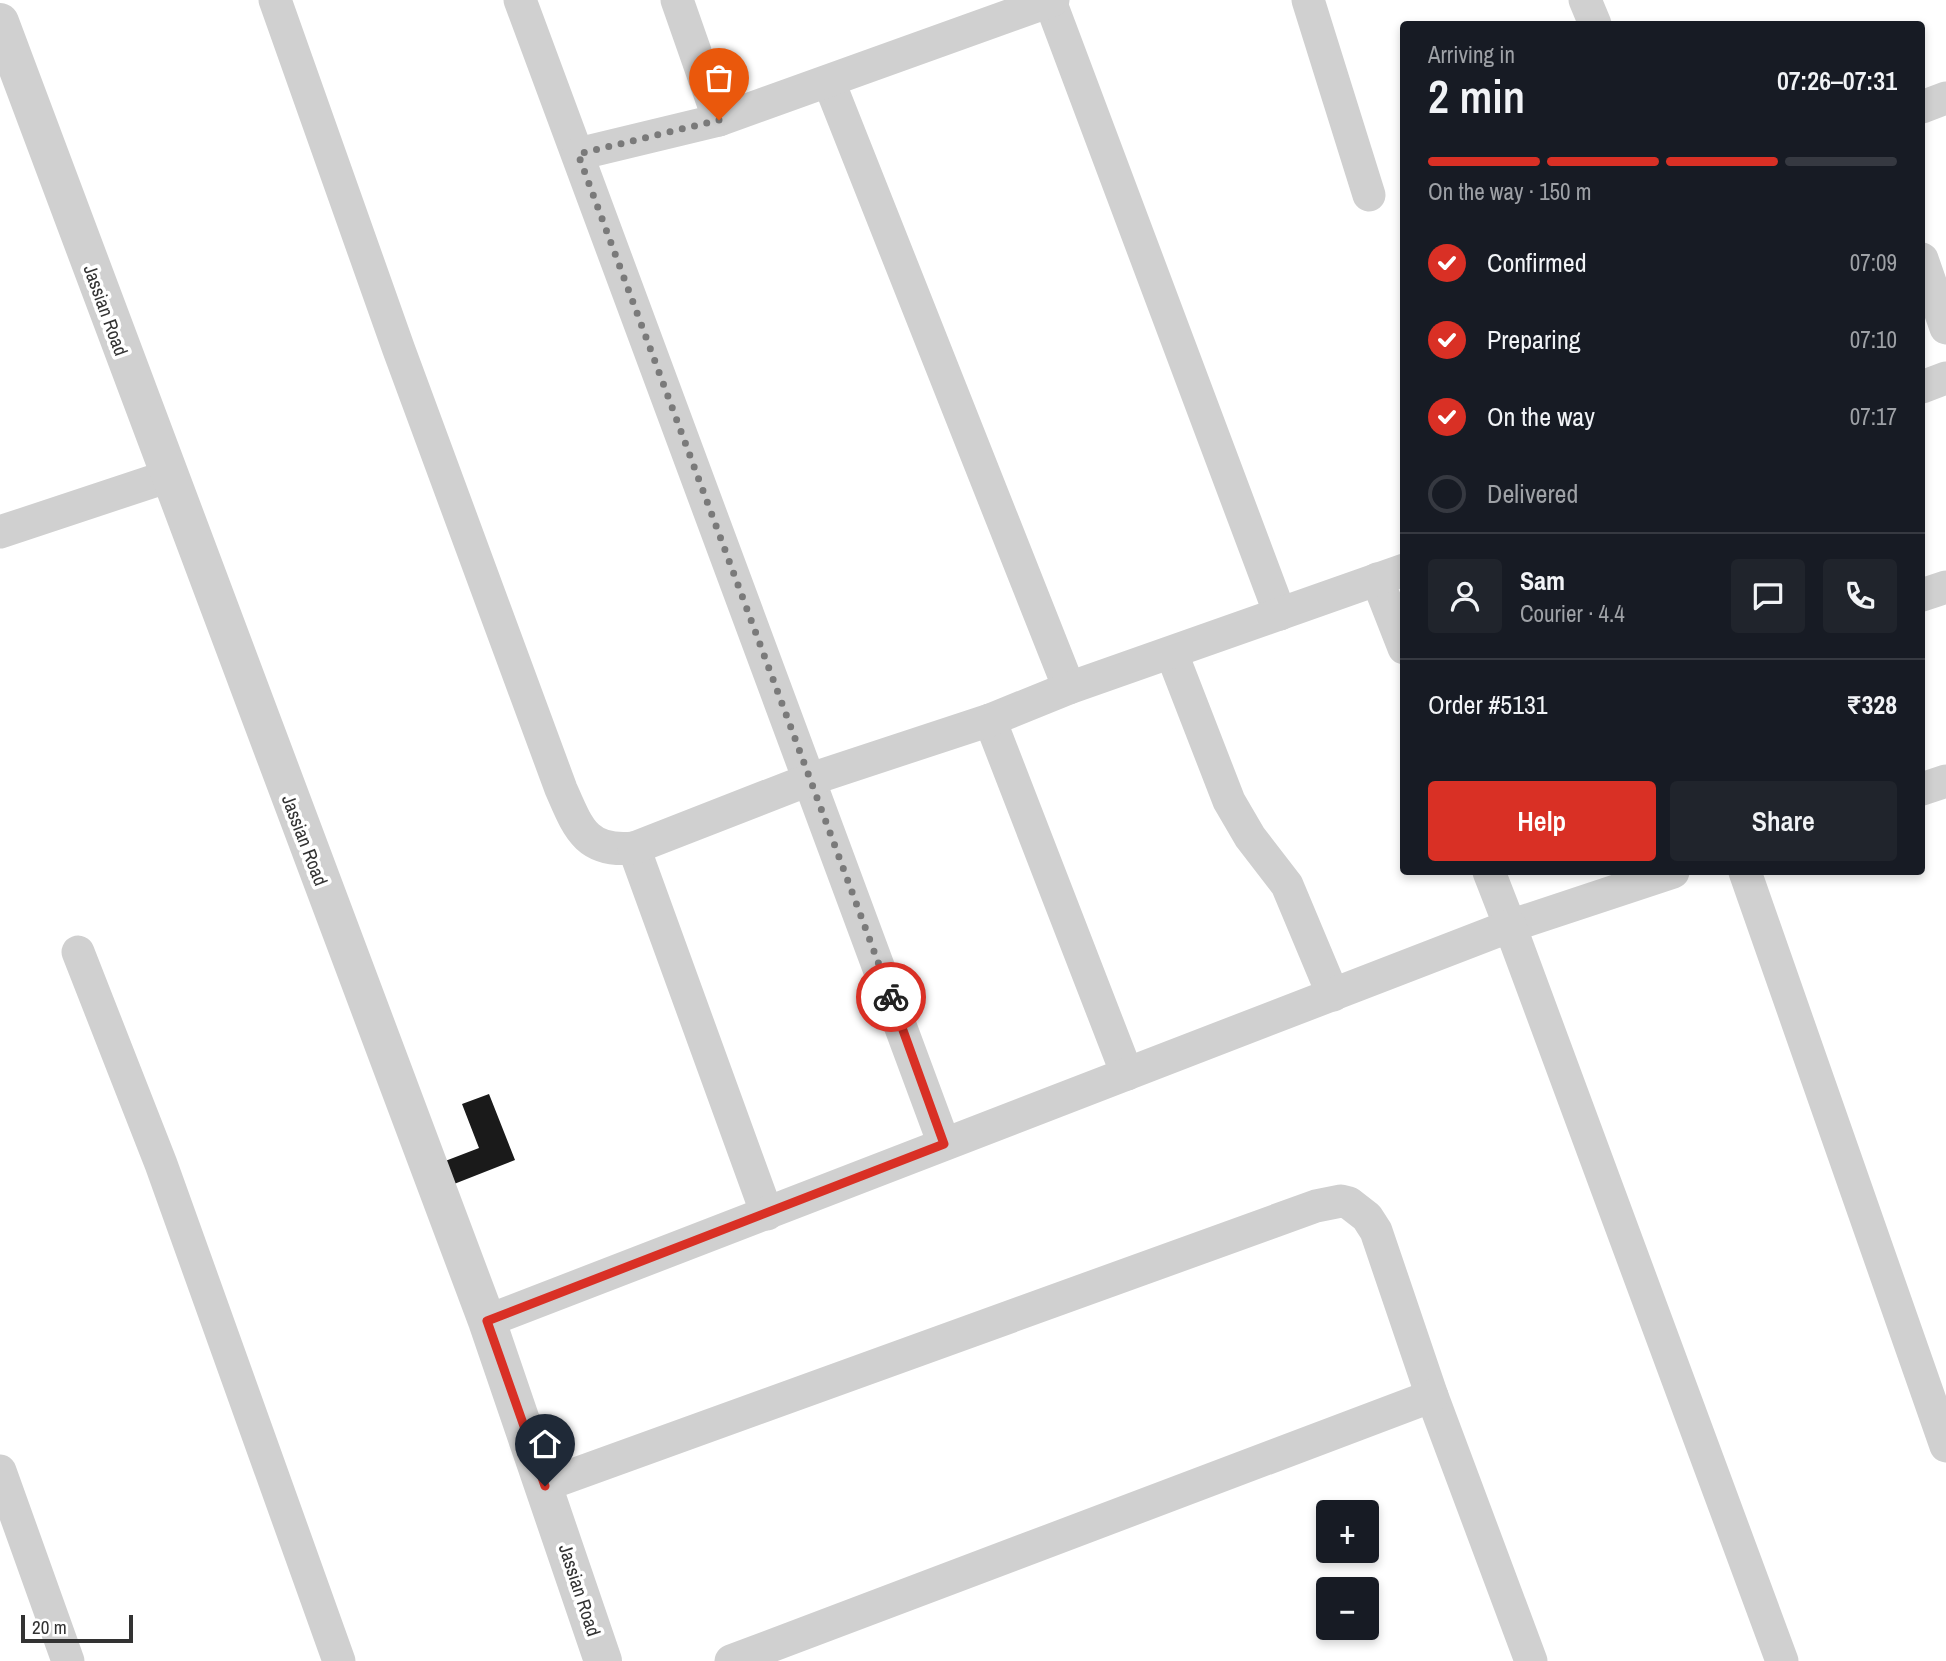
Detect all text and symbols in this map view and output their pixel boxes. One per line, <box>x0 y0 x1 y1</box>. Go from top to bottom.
text: Arriving in <box>1428 39 1515 70</box>
pin <box>689 48 749 120</box>
icon: bag <box>700 59 738 97</box>
text: 07:26–07:31 <box>1777 63 1897 98</box>
text: 2 min <box>1428 65 1525 127</box>
text: On the way · 150 m <box>1428 176 1592 207</box>
icon: check <box>1428 244 1466 282</box>
text: Confirmed <box>1487 245 1587 280</box>
text: 07:09 <box>1850 247 1897 278</box>
street label: Jassian Road <box>77 261 135 359</box>
icon: check <box>1428 321 1466 359</box>
text: Preparing <box>1487 322 1581 357</box>
text: 07:10 <box>1850 324 1897 355</box>
icon: check <box>1428 398 1466 436</box>
text: On the way <box>1487 399 1595 434</box>
text: 07:17 <box>1850 401 1897 432</box>
text: Delivered <box>1487 476 1578 511</box>
button: person <box>1428 559 1502 633</box>
button: chat <box>1731 559 1805 633</box>
button: phone <box>1823 559 1897 633</box>
text: Sam <box>1520 563 1565 598</box>
text: Courier · 4.4 <box>1520 598 1625 629</box>
text: Order #5131 <box>1428 687 1548 722</box>
text: ₹328 <box>1846 687 1897 722</box>
button: Help <box>1428 781 1656 861</box>
button: Share <box>1670 781 1897 861</box>
street label: Jassian Road <box>276 791 334 889</box>
courier <box>856 962 926 1032</box>
icon: bike <box>872 978 910 1016</box>
pin <box>515 1414 575 1486</box>
icon: home <box>526 1425 564 1463</box>
map controls <box>1316 1500 1379 1640</box>
button: + <box>1316 1500 1379 1563</box>
street label: Jassian Road <box>553 1541 607 1639</box>
button: − <box>1316 1577 1379 1640</box>
scale bar <box>21 1612 133 1644</box>
text: 20 m <box>32 1614 67 1640</box>

